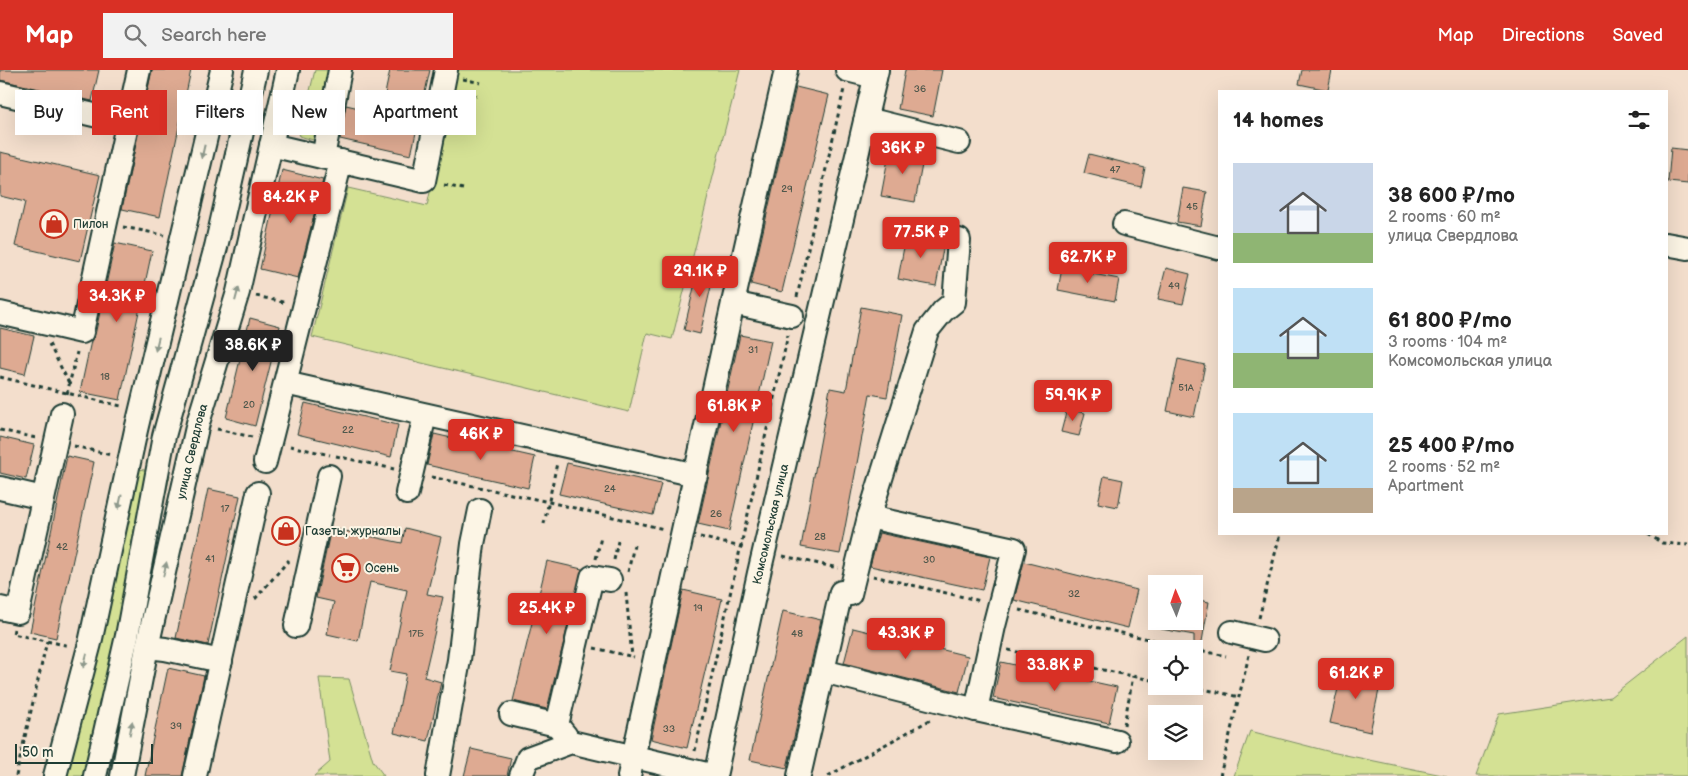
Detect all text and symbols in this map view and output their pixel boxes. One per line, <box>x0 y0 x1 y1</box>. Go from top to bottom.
search box <box>103 13 453 58</box>
text: Map <box>25 21 73 50</box>
icon: search <box>121 21 149 49</box>
text: Search here <box>161 24 267 47</box>
text: Map <box>1438 25 1474 46</box>
text: Directions <box>1502 25 1584 46</box>
text: Saved <box>1612 25 1663 46</box>
house number: 36 <box>914 83 926 95</box>
chip: Buy <box>15 90 82 135</box>
chip: Rent <box>92 90 167 135</box>
chip: Filters <box>177 90 263 135</box>
chip: New <box>273 90 345 135</box>
chip: Apartment <box>355 90 476 135</box>
icon: filters <box>1625 106 1653 134</box>
text: 14 homes <box>1233 108 1324 133</box>
pin: 36K ₽ <box>868 132 938 175</box>
text: 36K ₽ <box>881 139 925 158</box>
one-way arrow <box>199 144 207 159</box>
house number: 47 <box>1109 164 1121 176</box>
pin: 84.2K ₽ <box>245 182 337 224</box>
house number: 29 <box>781 183 793 195</box>
icon: home <box>1273 183 1333 243</box>
text: 38 600 ₽/mo <box>1388 183 1515 208</box>
text: 84.2K ₽ <box>263 188 319 207</box>
house number: 45 <box>1186 201 1198 213</box>
text: 2 rooms · 60 m² <box>1388 208 1501 227</box>
shop icon: Пилон <box>39 209 69 239</box>
pin: 77.5K ₽ <box>875 216 967 259</box>
place label: Пилон <box>73 217 109 232</box>
text: 77.5K ₽ <box>894 223 948 242</box>
text: улица Свердлова <box>1388 227 1518 246</box>
pin: 62.7K ₽ <box>1042 242 1134 284</box>
text: 62.7K ₽ <box>1060 248 1116 267</box>
pin: 29.1K ₽ <box>654 256 746 298</box>
text: 29.1K ₽ <box>673 262 727 281</box>
pin: 34.3K ₽ <box>71 280 163 323</box>
house number: 49 <box>1168 280 1180 292</box>
one-way arrow <box>233 286 241 301</box>
text: 34.3K ₽ <box>89 287 145 306</box>
icon: home <box>1273 308 1333 368</box>
text: 61 800 ₽/mo <box>1388 308 1512 333</box>
pin: 38.6K ₽ <box>207 330 299 372</box>
text: 3 rooms · 104 m² <box>1388 333 1507 352</box>
one-way arrow <box>153 336 161 351</box>
text: 38.6K ₽ <box>225 336 281 355</box>
house number: 31 <box>748 344 758 356</box>
text: Комсомольская улица <box>1388 352 1552 371</box>
house number: 18 <box>100 371 110 383</box>
pin: 59.9K ₽ <box>1027 380 1119 422</box>
house number: 51А <box>1178 382 1195 394</box>
text: 59.9K ₽ <box>1045 386 1101 405</box>
pin: 61.8K ₽ <box>688 390 780 433</box>
text: 61.8K ₽ <box>707 397 761 416</box>
house number: 20 <box>243 399 255 411</box>
street label: улица Свердлова <box>173 402 211 501</box>
pin: 46K ₽ <box>446 418 516 461</box>
house number: 22 <box>342 424 354 436</box>
text: 46K ₽ <box>459 425 503 444</box>
icon: home <box>1273 433 1333 493</box>
text: 25 400 ₽/mo <box>1388 433 1515 458</box>
text: 2 rooms · 52 m² <box>1388 458 1500 477</box>
street label: Комсомольская улица <box>749 462 792 586</box>
text: Apartment <box>1388 477 1464 496</box>
house number: 24 <box>604 483 616 495</box>
one-way arrow <box>116 494 124 510</box>
house number: 17 <box>221 503 229 515</box>
house number: 26 <box>710 508 722 520</box>
shop icon: Газеты, журналы <box>271 516 301 546</box>
place label: Газеты, журналы <box>305 524 401 539</box>
house number: 28 <box>814 531 826 543</box>
house number: 42 <box>56 541 68 553</box>
house number: 41 <box>205 553 215 565</box>
supermarket icon: Осень <box>331 553 361 583</box>
house number: 30 <box>923 554 935 566</box>
place label: Осень <box>365 561 399 576</box>
one-way arrow <box>161 562 169 577</box>
north arrow <box>1148 575 1202 630</box>
map controls <box>1148 575 1203 760</box>
house number: 32 <box>1068 588 1080 600</box>
pin: 25.4K ₽ <box>501 592 593 635</box>
text: 25.4K ₽ <box>519 599 575 618</box>
house number: 19 <box>693 602 703 614</box>
pin: 43.3K ₽ <box>860 618 952 660</box>
text: 43.3K ₽ <box>878 624 934 643</box>
house number: 17Б <box>408 628 424 640</box>
house number: 48 <box>791 628 803 640</box>
button: locate <box>1148 640 1203 695</box>
pin: 33.8K ₽ <box>1009 650 1101 692</box>
one-way arrow <box>81 653 89 668</box>
text: 33.8K ₽ <box>1027 656 1083 675</box>
pin: 61.2K ₽ <box>1310 658 1402 700</box>
text: 61.2K ₽ <box>1329 664 1383 683</box>
button: layers <box>1148 705 1203 760</box>
house number: 39 <box>170 720 182 732</box>
one-way arrow <box>127 721 135 736</box>
house number: 33 <box>663 723 675 735</box>
scale bar <box>15 741 152 764</box>
text: 50 m <box>22 744 54 761</box>

